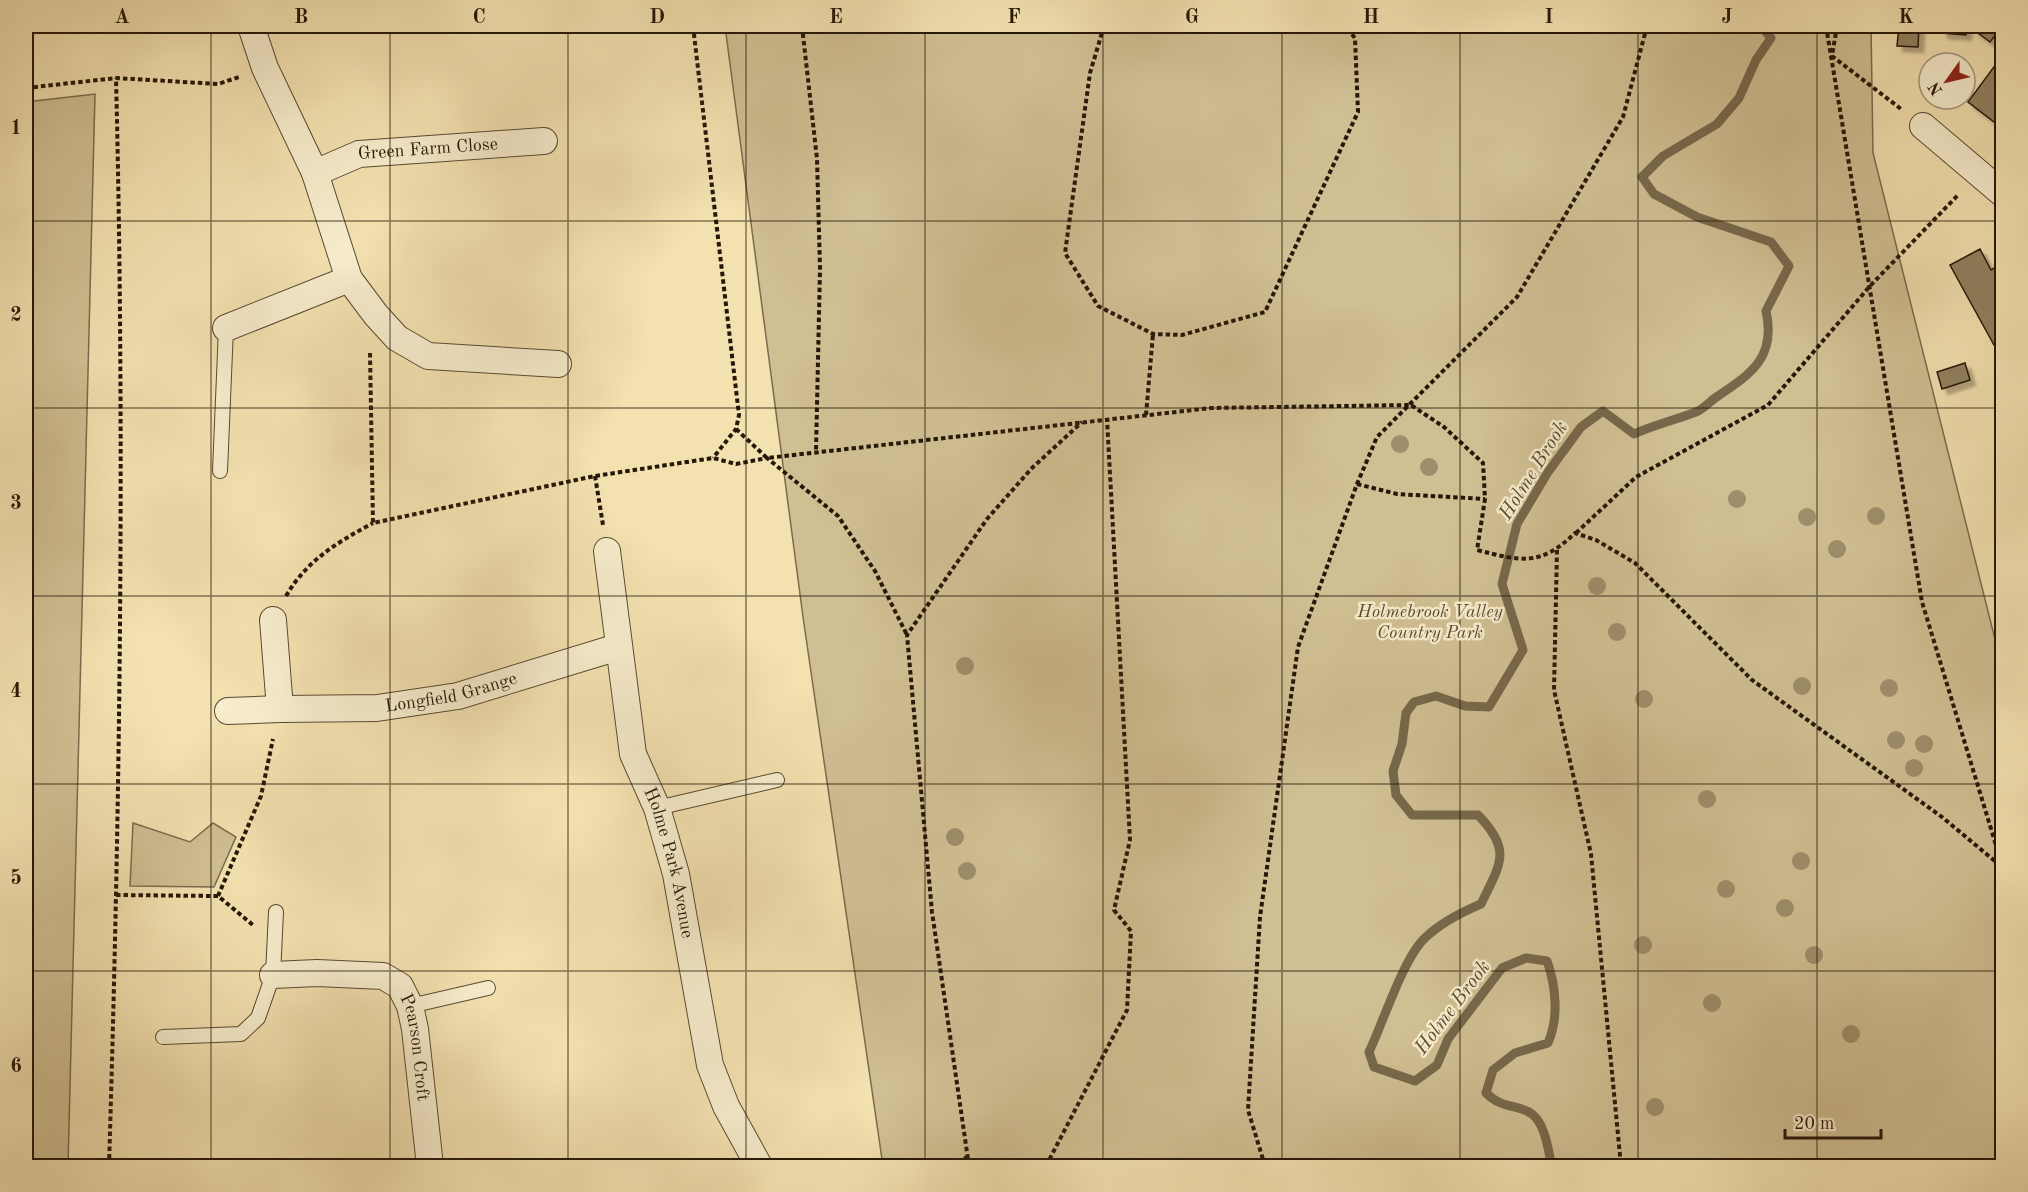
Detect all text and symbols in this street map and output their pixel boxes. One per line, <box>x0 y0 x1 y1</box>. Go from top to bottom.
text: A <box>114 8 130 28</box>
text: B <box>294 8 308 28</box>
text: C <box>472 8 486 28</box>
text: D <box>649 8 665 28</box>
text: E <box>829 8 843 28</box>
text: F <box>1007 8 1021 28</box>
text: G <box>1185 8 1199 28</box>
text: H <box>1363 8 1379 28</box>
text: I <box>1545 8 1553 28</box>
text: J <box>1722 8 1733 28</box>
text: K <box>1898 8 1914 28</box>
north arrow <box>1917 51 1977 111</box>
text: N <box>1926 78 1946 98</box>
text: 1 <box>10 119 22 139</box>
street label: Green Farm Close <box>357 135 499 163</box>
text: 2 <box>10 306 22 326</box>
water label: Holme Brook <box>1495 418 1572 524</box>
text: 3 <box>10 494 22 514</box>
park label: Holmebrook Valley Country Park <box>1356 603 1504 642</box>
street label: Longfield Grange <box>384 669 519 716</box>
text: 4 <box>10 682 22 702</box>
street label: Holme Park Avenue <box>640 785 696 940</box>
text: 5 <box>10 868 22 889</box>
water label: Holme Brook <box>1411 957 1495 1059</box>
street label: Pearson Croft <box>396 991 432 1102</box>
text: 6 <box>10 1057 22 1077</box>
scale bar <box>1785 1102 1881 1140</box>
text: 20 m <box>1794 1115 1834 1133</box>

